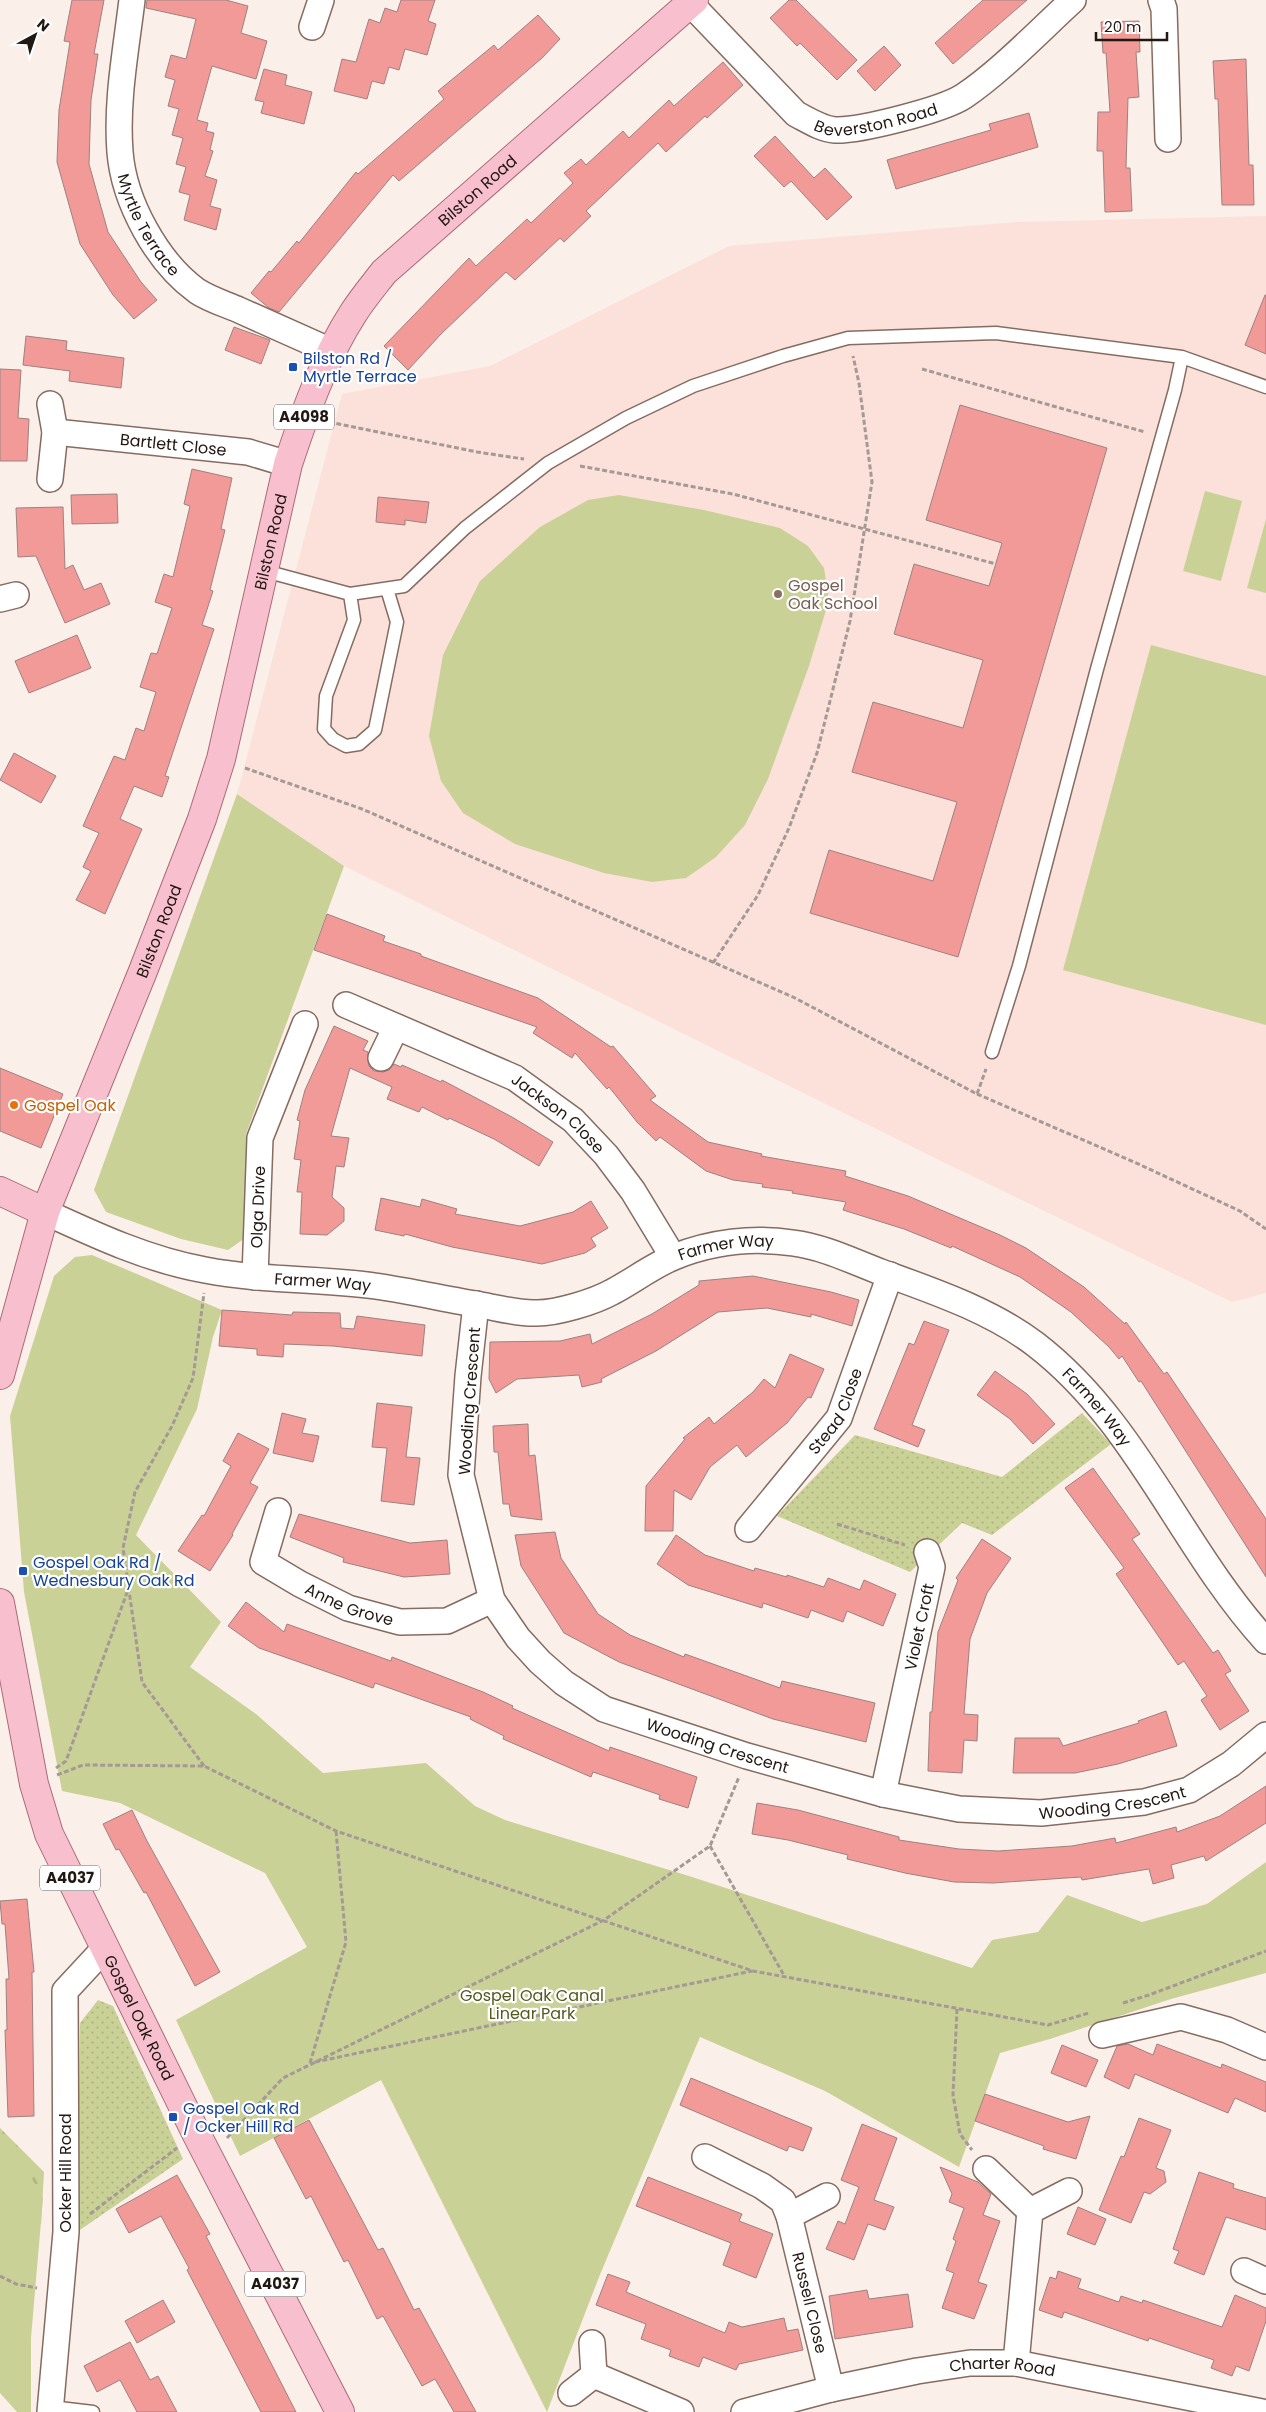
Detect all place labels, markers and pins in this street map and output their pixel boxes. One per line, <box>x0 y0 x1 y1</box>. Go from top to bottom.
place label: Bilston Rd / Myrtle Terrace <box>303 347 417 388</box>
marker: Bilston Rd / Myrtle Terrace <box>287 361 299 373</box>
place label: Gospel Oak School <box>788 574 878 615</box>
marker: Gospel Oak School <box>772 588 784 600</box>
place label: Gospel Oak <box>24 1094 116 1117</box>
marker: Gospel Oak <box>8 1099 20 1111</box>
place label: Gospel Oak Rd / Wednesbury Oak Rd <box>33 1551 195 1592</box>
marker: Gospel Oak Rd / Wednesbury Oak Rd <box>17 1565 29 1577</box>
place label: Gospel Oak Rd / Ocker Hill Rd <box>183 2097 299 2138</box>
marker: Gospel Oak Rd / Ocker Hill Rd <box>167 2111 179 2123</box>

